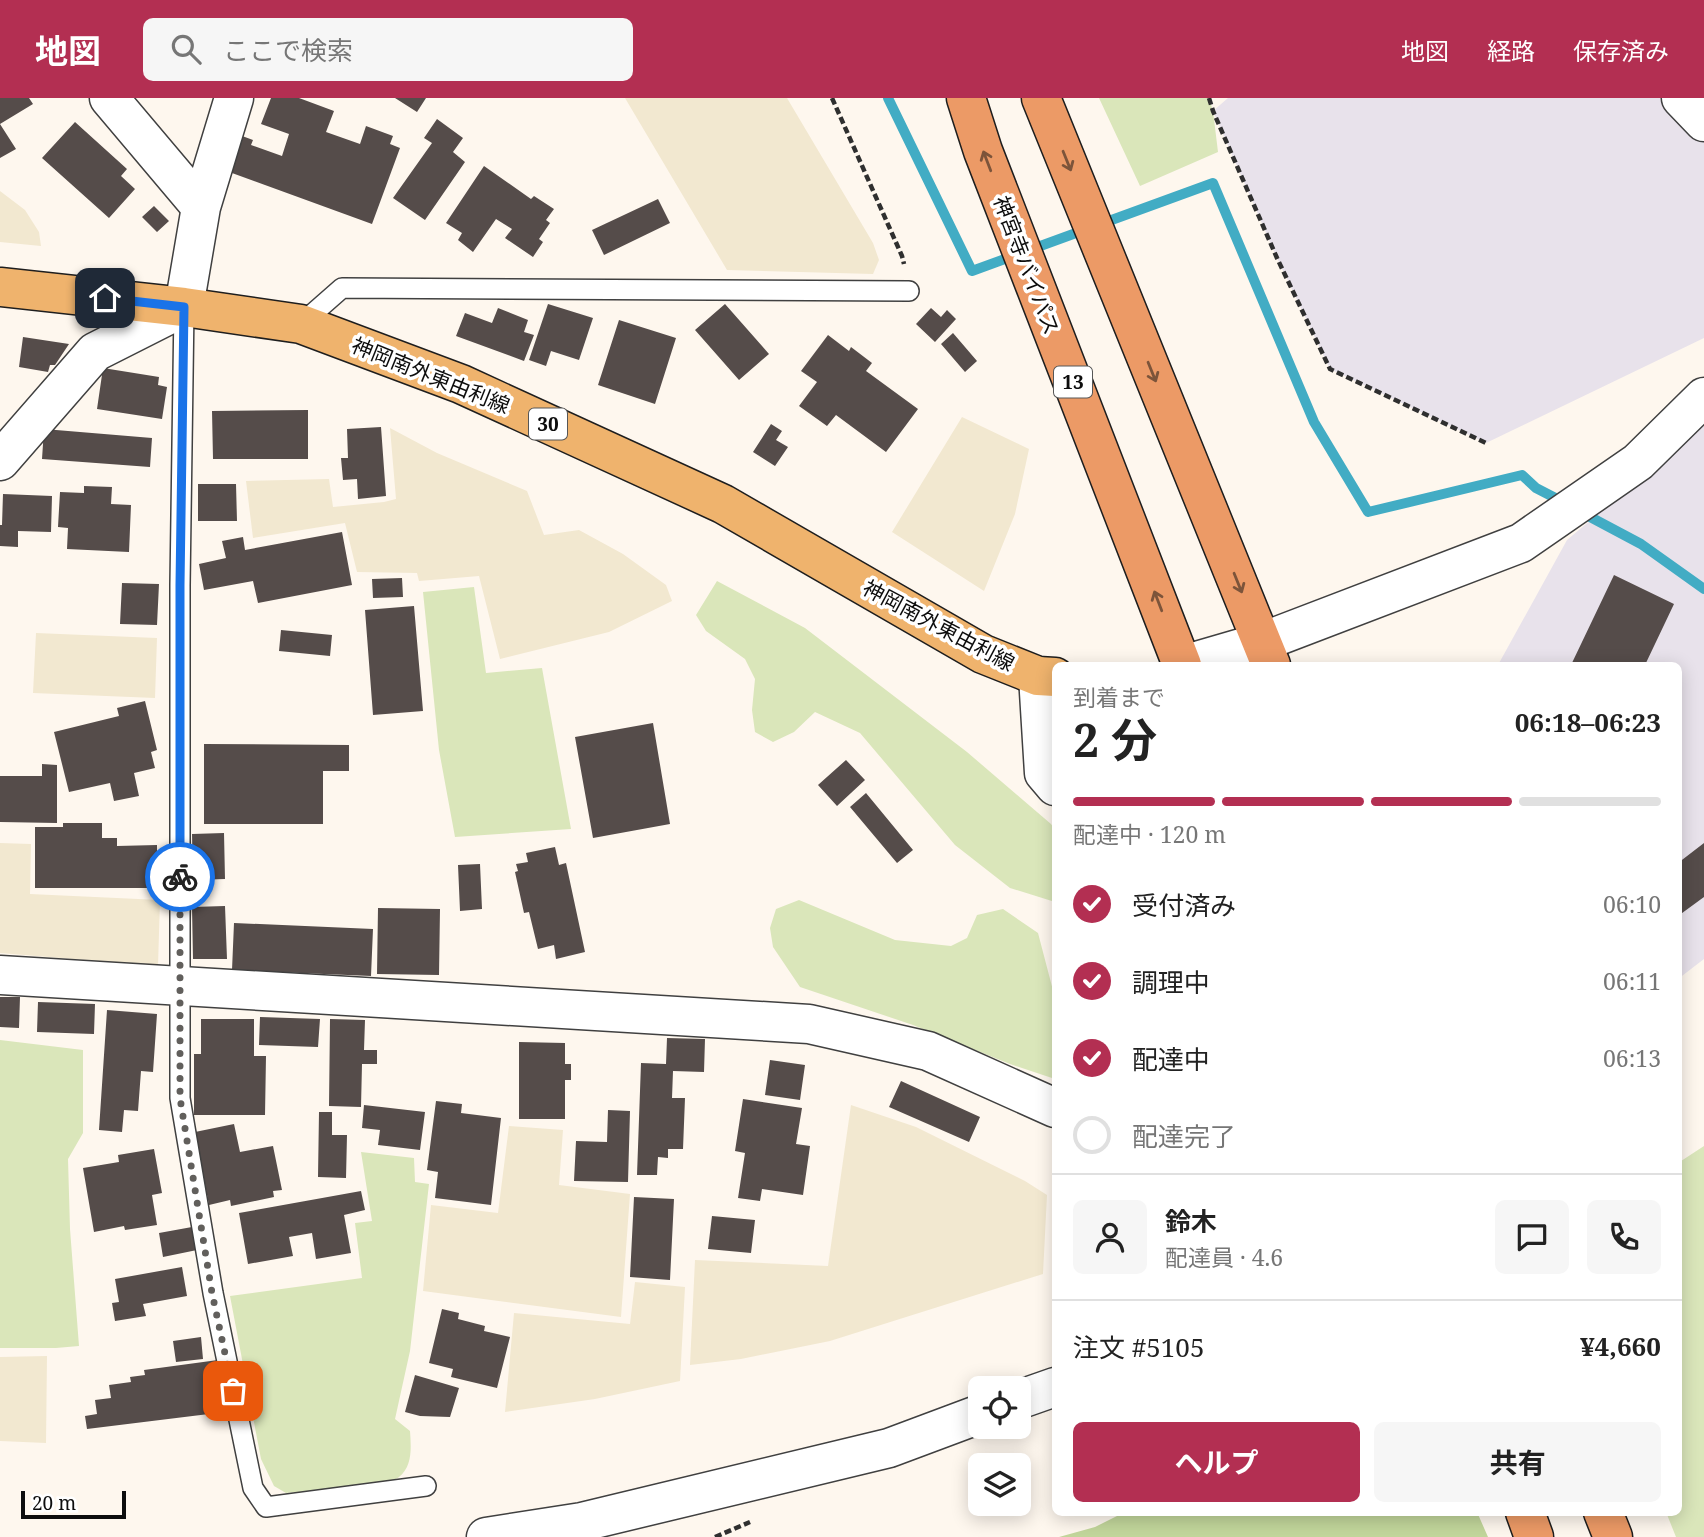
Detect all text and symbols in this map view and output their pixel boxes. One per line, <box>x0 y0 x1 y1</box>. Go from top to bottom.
search box <box>143 18 633 81</box>
text: 地図 <box>35 28 101 73</box>
icon: search <box>167 30 205 68</box>
text: ここで検索 <box>223 32 353 68</box>
text: 地図 <box>1401 34 1449 67</box>
text: 経路 <box>1487 34 1535 67</box>
text: 保存済み <box>1573 34 1669 67</box>
one-way arrow <box>980 150 992 172</box>
one-way arrow <box>1061 150 1074 171</box>
street label: 神宮寺バイパス <box>988 192 1066 338</box>
pin <box>75 268 135 328</box>
icon: home <box>86 279 124 317</box>
street label: 神岡南外東由利線 <box>348 331 514 419</box>
one-way arrow <box>1147 361 1160 382</box>
road number: 13 <box>1054 366 1092 398</box>
road number: 30 <box>529 408 567 440</box>
one-way arrow <box>1232 571 1245 593</box>
street label: 神岡南外東由利線 <box>858 573 1020 677</box>
one-way arrow <box>1150 591 1163 613</box>
text: 到着まで <box>1073 681 1165 713</box>
text: 06:18–06:23 <box>1515 704 1661 740</box>
text: 2 分 <box>1073 708 1157 770</box>
text: 配達中 · 120 m <box>1073 818 1226 850</box>
courier <box>145 842 215 912</box>
icon: bike <box>161 858 199 896</box>
icon: check <box>1073 885 1111 923</box>
text: 受付済み <box>1132 887 1236 923</box>
text: 06:10 <box>1603 888 1661 920</box>
icon: check <box>1073 962 1111 1000</box>
text: 調理中 <box>1132 964 1210 1000</box>
text: 06:11 <box>1603 965 1661 997</box>
icon: check <box>1073 1039 1111 1077</box>
text: 配達中 <box>1132 1041 1210 1077</box>
text: 06:13 <box>1603 1042 1661 1074</box>
text: 配達完了 <box>1132 1118 1236 1154</box>
button: person <box>1073 1200 1147 1274</box>
button: chat <box>1495 1200 1569 1274</box>
button: phone <box>1587 1200 1661 1274</box>
text: 鈴木 <box>1165 1203 1217 1239</box>
text: 配達員 · 4.6 <box>1165 1241 1283 1273</box>
text: ¥4,660 <box>1580 1328 1661 1364</box>
text: 注文 #5105 <box>1073 1329 1204 1365</box>
pin <box>203 1361 263 1421</box>
icon: bag <box>214 1372 252 1410</box>
map controls <box>968 1376 1031 1516</box>
button: locate <box>968 1376 1031 1439</box>
button: ヘルプ <box>1073 1422 1360 1502</box>
button: 共有 <box>1374 1422 1661 1502</box>
button: layers <box>968 1453 1031 1516</box>
scale bar <box>21 1488 126 1520</box>
text: 20 m <box>32 1490 76 1516</box>

